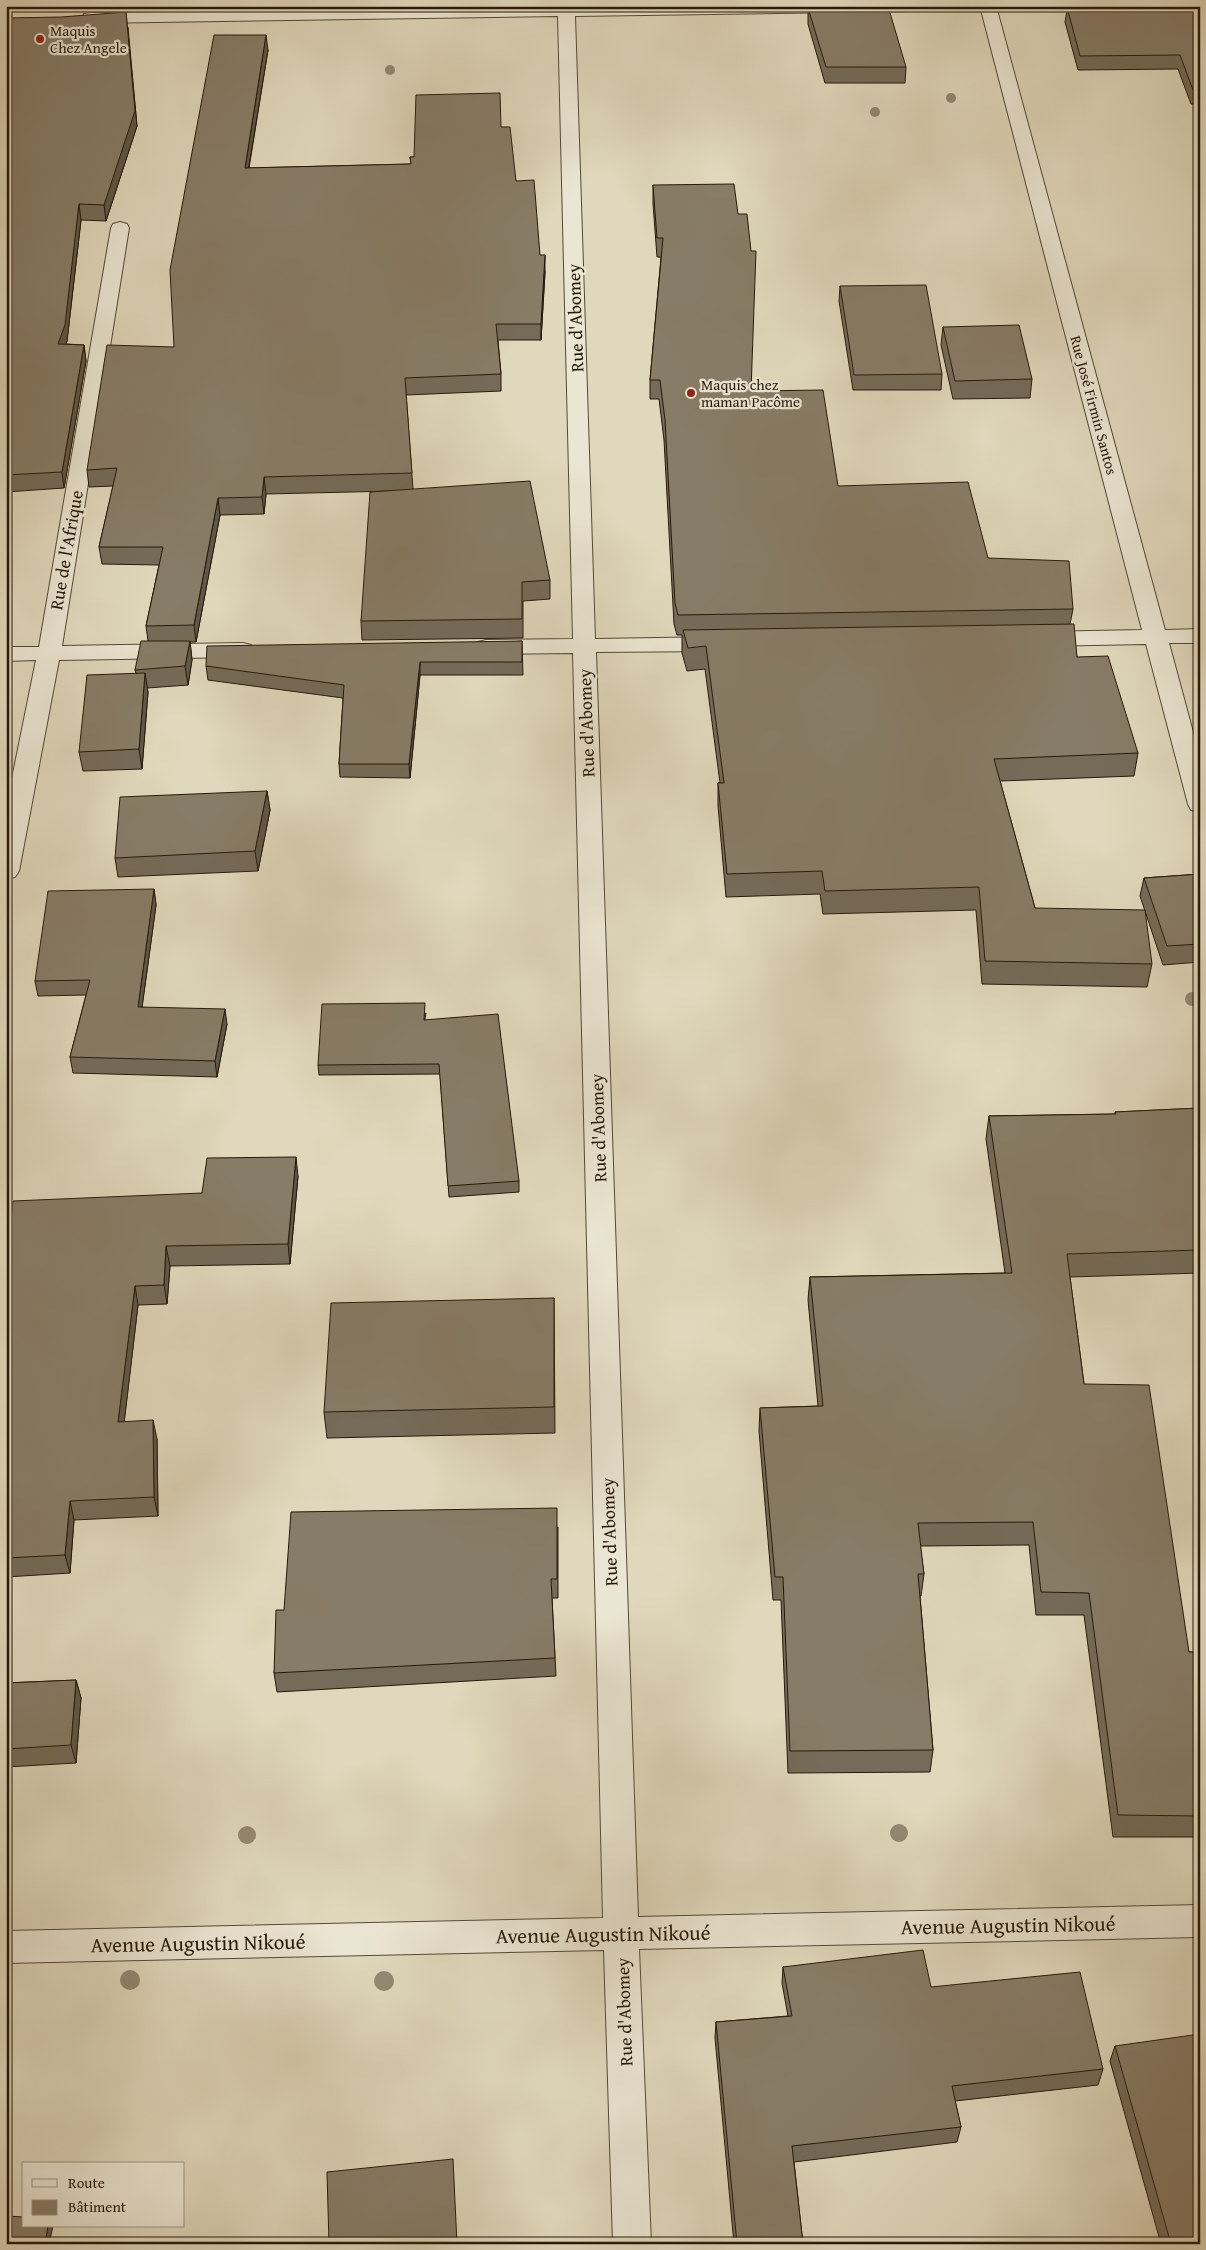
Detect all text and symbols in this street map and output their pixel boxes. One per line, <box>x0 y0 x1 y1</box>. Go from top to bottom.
place label: Maquis Chez Angele <box>50 20 127 58</box>
marker: Maquis Chez Angele <box>34 33 46 45</box>
street label: Rue d'Abomey <box>560 263 590 373</box>
street label: Rue José Firmin Santos <box>1065 333 1123 477</box>
place label: Maquis chez maman Pacôme <box>701 374 800 412</box>
marker: Maquis chez maman Pacôme <box>685 387 697 399</box>
street label: Rue de l'Afrique <box>42 488 90 612</box>
street label: Rue d'Abomey <box>571 668 601 778</box>
street label: Rue d'Abomey <box>583 1073 613 1183</box>
street label: Rue d'Abomey <box>594 1477 624 1587</box>
street label: Avenue Augustin Nikoué <box>900 1908 1116 1942</box>
street label: Avenue Augustin Nikoué <box>495 1917 711 1951</box>
street label: Avenue Augustin Nikoué <box>90 1926 306 1960</box>
street label: Rue d'Abomey <box>609 1957 639 2067</box>
legend <box>22 2162 185 2228</box>
text: Route <box>68 2172 105 2193</box>
text: Bâtiment <box>68 2196 127 2217</box>

